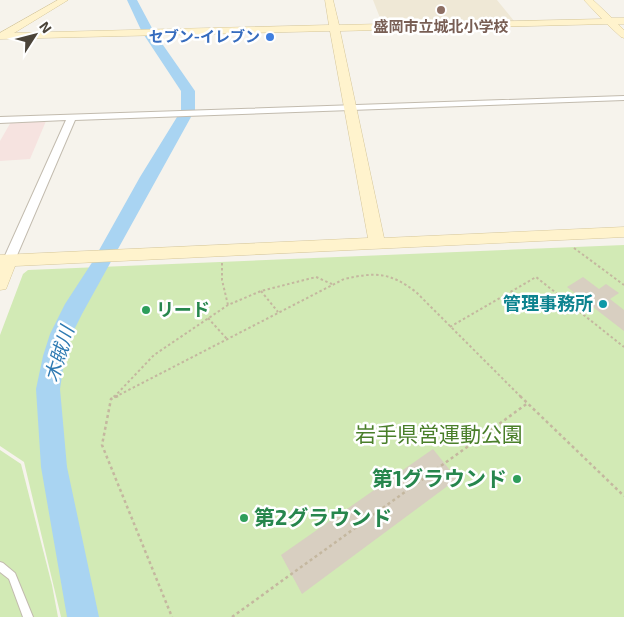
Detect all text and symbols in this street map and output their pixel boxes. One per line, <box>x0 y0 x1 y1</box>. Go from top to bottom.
marker: 盛岡市立城北小学校 <box>435 4 447 16</box>
north arrow <box>10 10 60 60</box>
place label: 盛岡市立城北小学校 <box>373 17 509 35</box>
text: N <box>36 18 56 36</box>
place label: セブン-イレブン <box>149 27 260 45</box>
marker: セブン-イレブン <box>264 31 276 43</box>
place label: 管理事務所 <box>503 292 593 314</box>
place label: リード <box>156 298 210 320</box>
marker: 管理事務所 <box>597 298 609 310</box>
marker: リード <box>140 304 152 316</box>
water label: 木賊川 <box>39 321 78 384</box>
park label: 岩手県営運動公園 <box>355 421 523 446</box>
place label: 第1グラウンド <box>372 465 507 490</box>
marker: 第1グラウンド <box>511 473 523 485</box>
place label: 第2グラウンド <box>254 504 392 529</box>
marker: 第2グラウンド <box>238 512 250 524</box>

